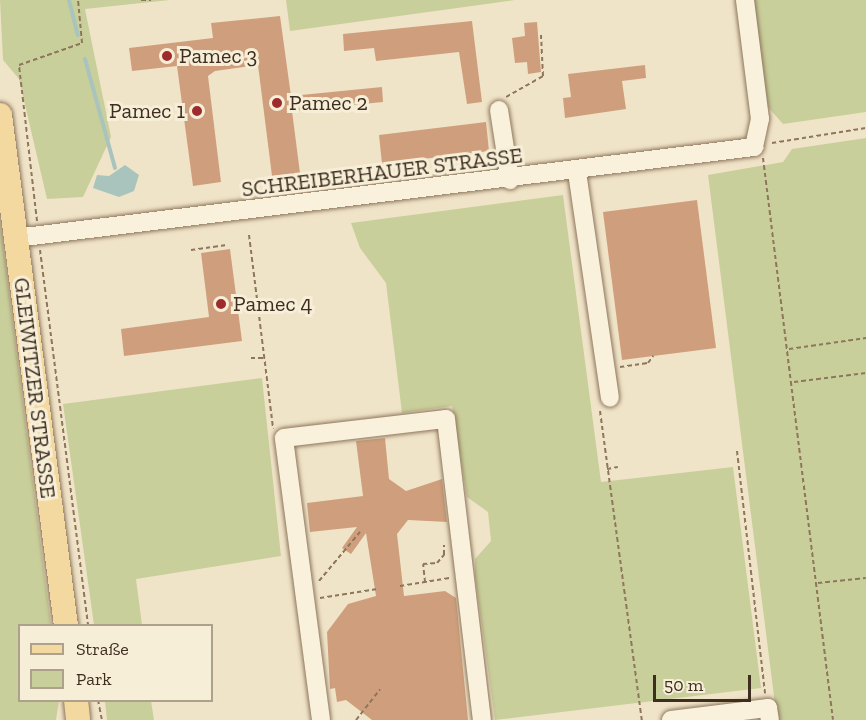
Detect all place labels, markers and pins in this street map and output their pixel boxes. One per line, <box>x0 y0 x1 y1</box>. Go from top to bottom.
place label: Pamec 3 <box>179 43 257 69</box>
marker: Pamec 3 <box>160 49 174 63</box>
place label: Pamec 2 <box>289 90 368 116</box>
marker: Pamec 2 <box>270 96 284 110</box>
place label: Pamec 1 <box>109 98 185 124</box>
marker: Pamec 1 <box>190 104 204 118</box>
place label: Pamec 4 <box>233 291 312 317</box>
marker: Pamec 4 <box>214 297 228 311</box>

